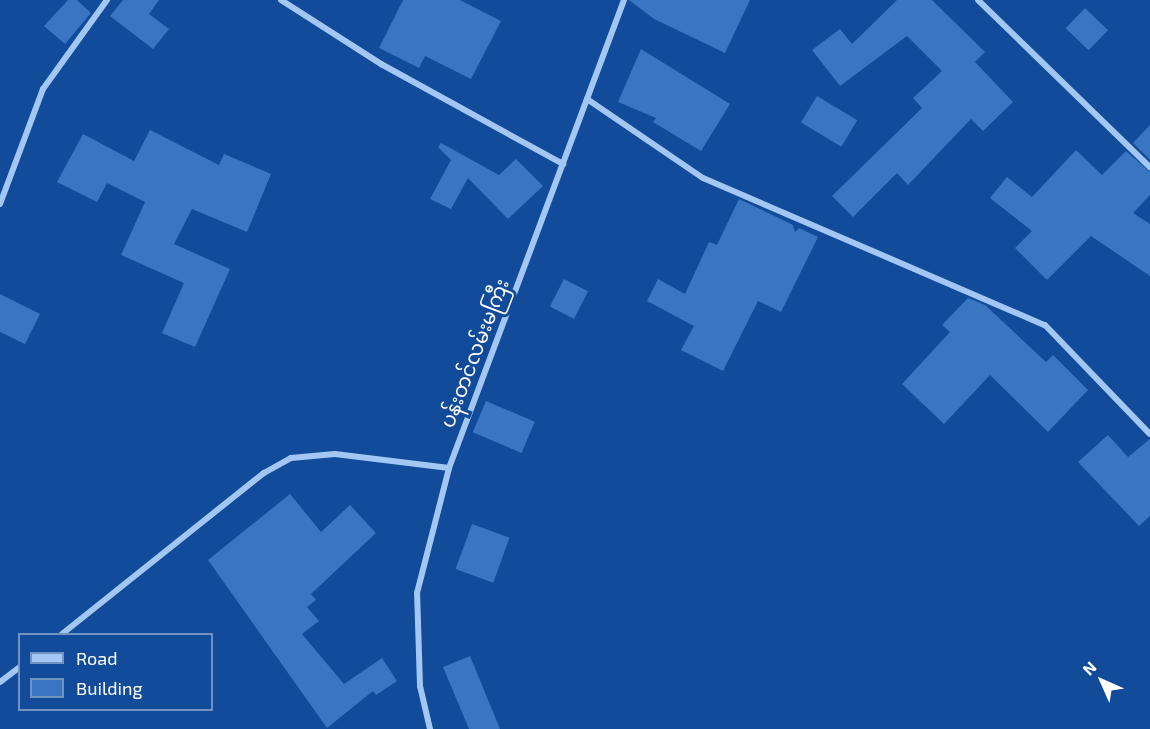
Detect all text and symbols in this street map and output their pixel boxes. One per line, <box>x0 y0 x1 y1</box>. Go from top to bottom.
street label: ပန်းတင်လမ်းမကြီး <box>435 275 513 431</box>
legend <box>18 633 213 711</box>
text: Road <box>76 647 117 669</box>
north arrow <box>1072 651 1132 711</box>
text: N <box>1078 657 1100 679</box>
text: Building <box>76 677 143 699</box>

